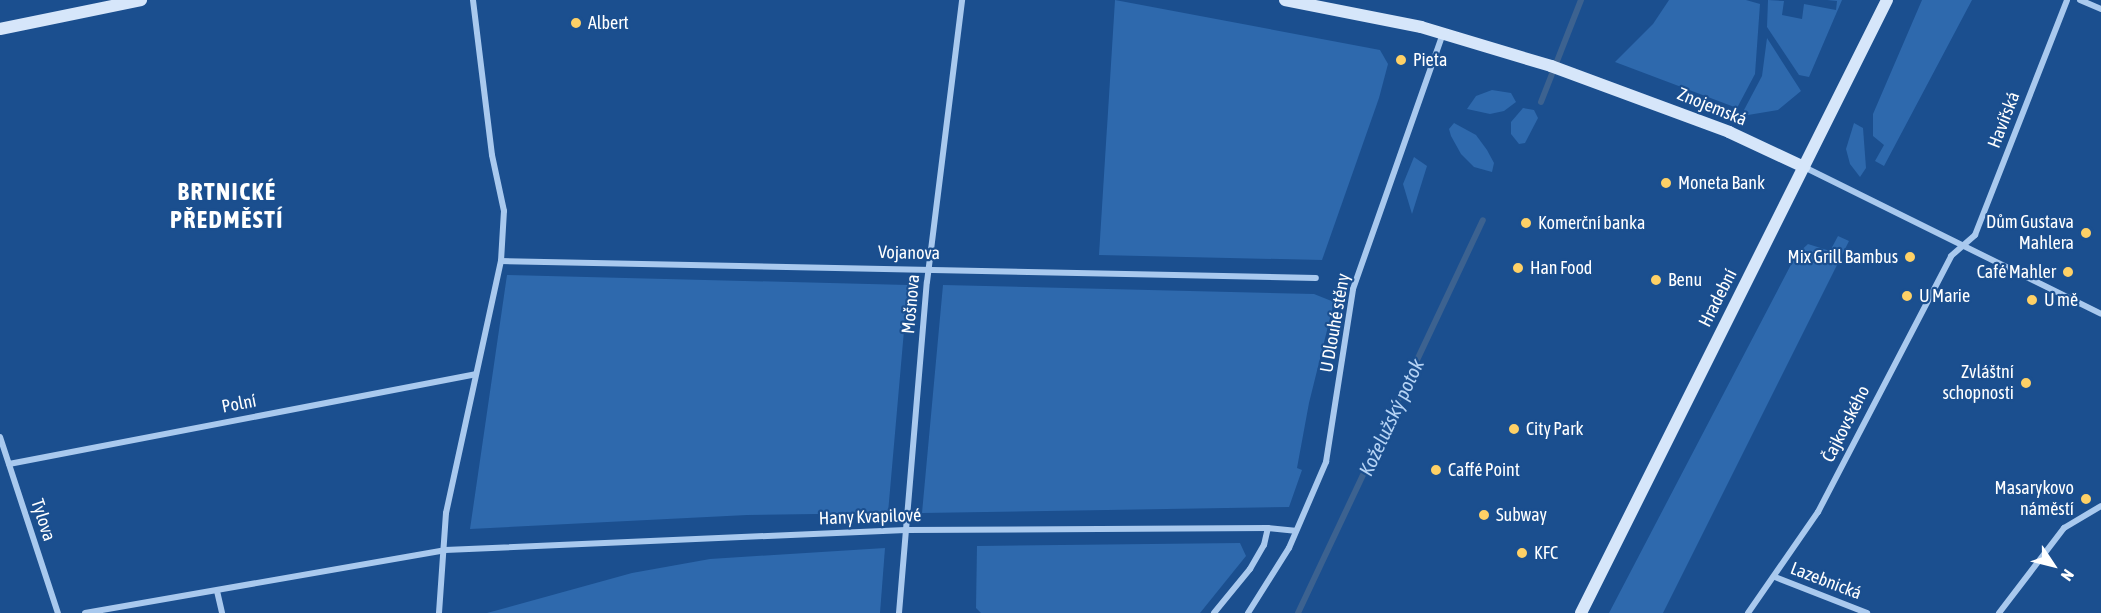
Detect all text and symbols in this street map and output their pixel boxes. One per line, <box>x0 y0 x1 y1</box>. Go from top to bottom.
place label: Albert <box>588 12 629 34</box>
marker: Albert <box>569 16 583 30</box>
place label: Pieta <box>1413 49 1447 71</box>
marker: Pieta <box>1394 53 1408 67</box>
street label: Znojemská <box>1674 83 1750 131</box>
street label: Havířská <box>1983 89 2025 151</box>
place label: Moneta Bank <box>1678 172 1765 194</box>
marker: Moneta Bank <box>1659 176 1673 190</box>
district label: BRTNICKÉ PŘEDMĚSTÍ <box>170 178 284 234</box>
place label: Komerční banka <box>1538 212 1645 234</box>
place label: Dům Gustava Mahlera <box>1986 212 2074 254</box>
marker: Komerční banka <box>1519 216 1533 230</box>
marker: Dům Gustava Mahlera <box>2079 226 2093 240</box>
street label: Vojanova <box>878 242 940 264</box>
place label: Mix Grill Bambus <box>1788 246 1898 268</box>
marker: Mix Grill Bambus <box>1903 250 1917 264</box>
place label: Han Food <box>1530 257 1592 279</box>
marker: Han Food <box>1511 261 1525 275</box>
place label: Café Mahler <box>1977 261 2056 283</box>
marker: Café Mahler <box>2061 265 2075 279</box>
street label: Hradební <box>1694 266 1742 330</box>
place label: Benu <box>1668 269 1702 291</box>
street label: U Dlouhé stěny <box>1316 272 1354 374</box>
street label: Mošnova <box>898 273 924 335</box>
marker: Benu <box>1649 273 1663 287</box>
place label: U Marie <box>1919 285 1970 307</box>
marker: U Marie <box>1900 289 1914 303</box>
place label: U mě <box>2044 289 2078 311</box>
marker: U mě <box>2025 293 2039 307</box>
water label: Koželužský potok <box>1353 355 1429 479</box>
place label: Zvláštní schopnosti <box>1942 362 2014 404</box>
marker: Zvláštní schopnosti <box>2019 376 2033 390</box>
street label: Čajkovského <box>1818 382 1874 466</box>
street label: Polní <box>220 390 258 418</box>
place label: City Park <box>1526 418 1583 440</box>
marker: City Park <box>1507 422 1521 436</box>
place label: Caffé Point <box>1448 459 1520 481</box>
marker: Caffé Point <box>1429 463 1443 477</box>
place label: Masarykovo náměstí <box>1995 478 2074 520</box>
marker: Masarykovo náměstí <box>2079 492 2093 506</box>
street label: Tylova <box>26 496 60 544</box>
street label: Hany Kvapilové <box>819 504 921 530</box>
place label: Subway <box>1496 504 1547 526</box>
marker: Subway <box>1477 508 1491 522</box>
north arrow <box>2023 535 2083 595</box>
place label: KFC <box>1534 542 1558 564</box>
marker: KFC <box>1515 546 1529 560</box>
street label: Lazebnická <box>1788 558 1864 604</box>
text: N <box>2058 566 2078 584</box>

